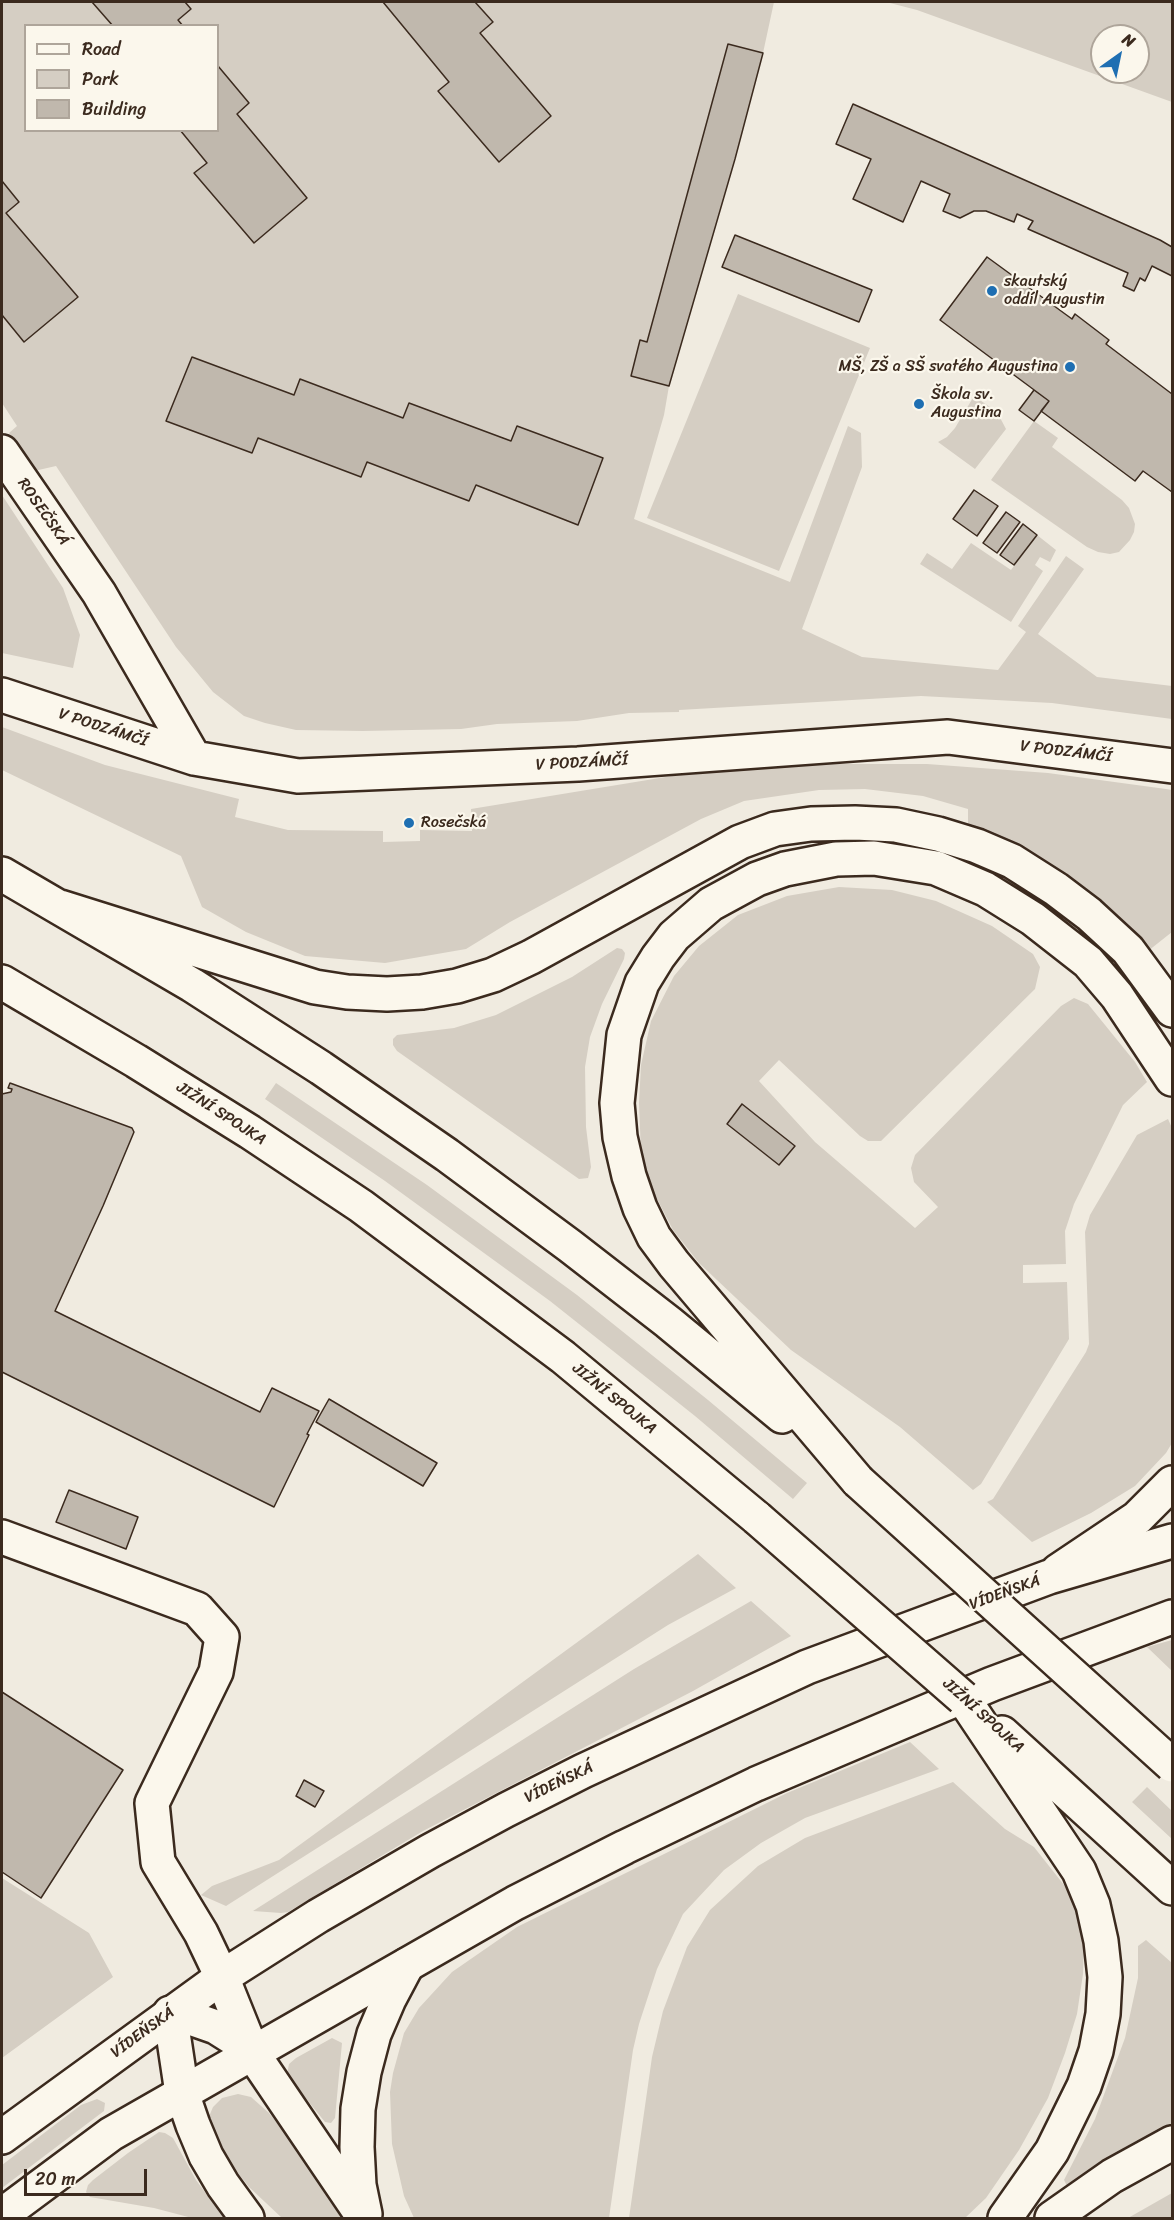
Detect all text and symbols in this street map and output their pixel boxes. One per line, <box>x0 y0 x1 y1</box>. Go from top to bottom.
legend <box>24 24 219 132</box>
north arrow <box>1090 24 1150 84</box>
text: N <box>1116 25 1142 55</box>
text: Road <box>82 33 121 65</box>
text: Park <box>82 63 119 95</box>
text: Building <box>82 93 146 125</box>
place label: skautský oddíl Augustin <box>1004 272 1105 310</box>
marker: skautský oddíl Augustin <box>985 284 999 298</box>
place label: MŠ, ZŠ a SŠ svatého Augustina <box>838 357 1058 377</box>
marker: MŠ, ZŠ a SŠ svatého Augustina <box>1063 360 1077 374</box>
place label: Škola sv. Augustina <box>931 385 1002 423</box>
marker: Škola sv. Augustina <box>912 397 926 411</box>
street label: ROSEČSKÁ <box>13 475 73 549</box>
street label: V PODZÁMČÍ <box>56 705 150 751</box>
street label: V PODZÁMČÍ <box>1019 737 1113 767</box>
street label: V PODZÁMČÍ <box>535 751 629 775</box>
place label: Rosečská <box>421 813 486 833</box>
marker: Rosečská <box>402 816 416 830</box>
street label: JIŽNÍ SPOJKA <box>173 1078 269 1150</box>
street label: JIŽNÍ SPOJKA <box>568 1359 660 1439</box>
street label: VÍDEŇSKÁ <box>967 1571 1043 1615</box>
street label: JIŽNÍ SPOJKA <box>938 1675 1028 1757</box>
street label: VÍDEŇSKÁ <box>521 1758 597 1808</box>
street label: VÍDEŇSKÁ <box>107 2003 179 2063</box>
scale bar <box>27 2157 150 2195</box>
text: 20 m <box>35 2163 75 2195</box>

